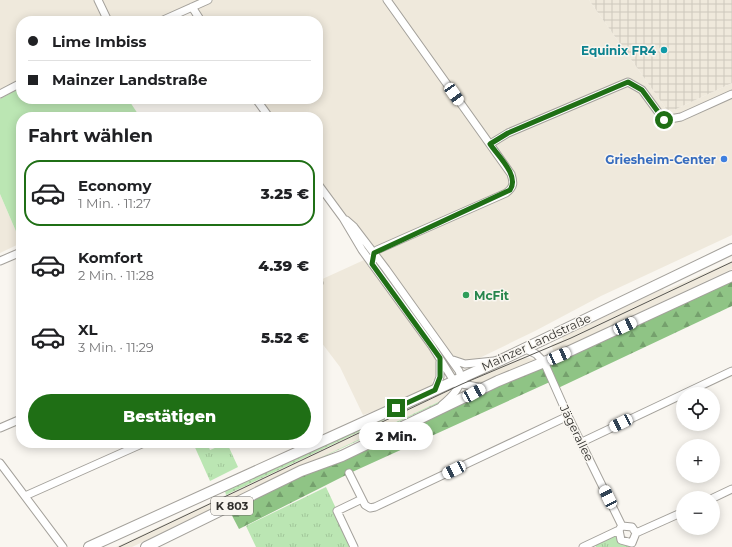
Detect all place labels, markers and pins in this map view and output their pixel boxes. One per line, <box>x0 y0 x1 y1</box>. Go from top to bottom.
place label: Equinix FR4 <box>581 43 657 58</box>
marker: Equinix FR4 <box>659 45 669 55</box>
place label: Griesheim-Center <box>605 152 716 167</box>
marker: Griesheim-Center <box>719 154 729 164</box>
place label: McFit <box>474 288 510 303</box>
marker: McFit <box>461 290 471 300</box>

